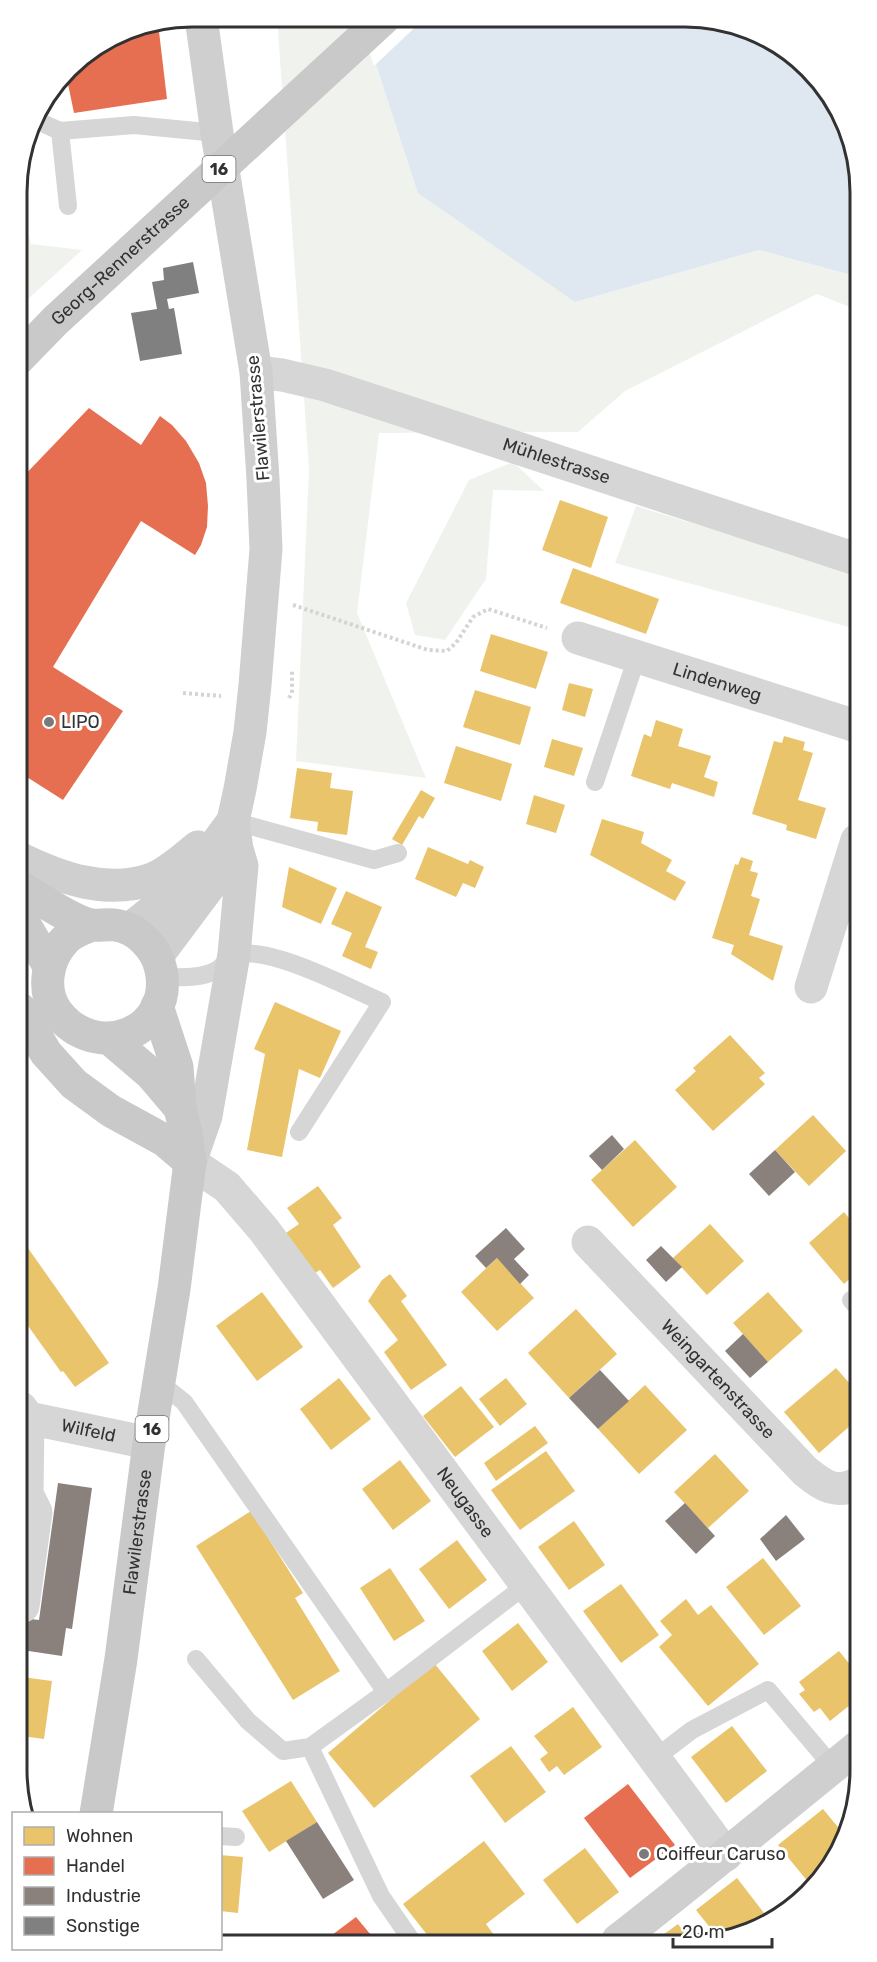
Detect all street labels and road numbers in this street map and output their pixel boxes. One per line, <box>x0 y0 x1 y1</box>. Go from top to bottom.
road number: 16 <box>202 156 236 182</box>
street label: Georg-Rennerstrasse <box>47 191 194 330</box>
street label: Flawilerstrasse <box>242 354 274 482</box>
street label: Mühlestrasse <box>500 433 613 489</box>
street label: Lindenweg <box>670 658 764 706</box>
street label: Weingartenstrasse <box>656 1315 780 1443</box>
street label: Wilfeld <box>59 1414 118 1447</box>
road number: 16 <box>136 1416 168 1442</box>
street label: Neugasse <box>432 1463 499 1542</box>
street label: Flawilerstrasse <box>118 1468 156 1596</box>

